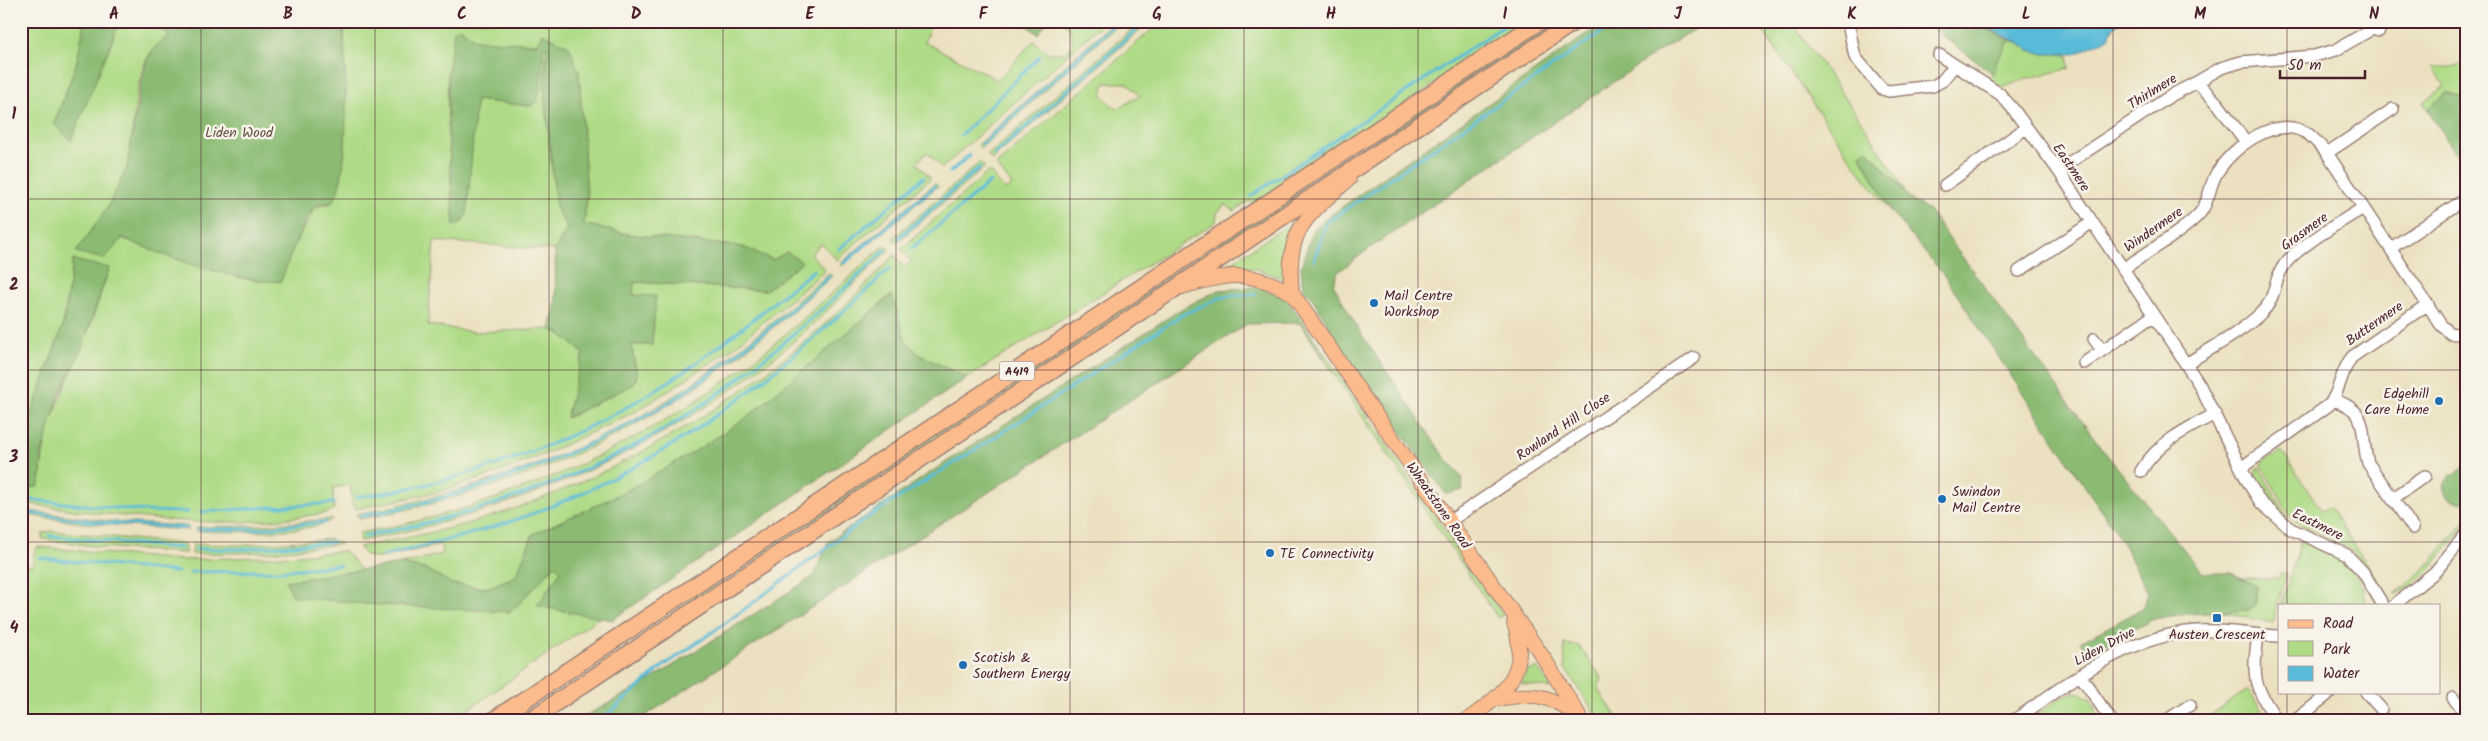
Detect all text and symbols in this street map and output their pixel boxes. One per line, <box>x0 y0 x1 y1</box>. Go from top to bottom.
text: A <box>109 2 119 27</box>
text: B <box>283 2 293 27</box>
text: C <box>457 2 467 27</box>
text: D <box>631 2 642 27</box>
text: E <box>806 2 816 27</box>
text: F <box>979 2 989 27</box>
text: G <box>1152 2 1162 27</box>
text: H <box>1326 2 1336 27</box>
text: I <box>1503 2 1508 27</box>
text: J <box>1674 2 1683 27</box>
text: K <box>1847 2 1857 27</box>
text: L <box>2022 2 2030 27</box>
text: M <box>2194 2 2207 27</box>
text: N <box>2369 2 2379 27</box>
scale bar <box>2280 48 2366 80</box>
text: 50 m <box>2288 54 2322 78</box>
street label: Thirlmere <box>2123 68 2182 116</box>
text: 1 <box>12 102 17 127</box>
park label: Liden Wood <box>205 122 274 144</box>
street label: Eastmere <box>2047 139 2096 197</box>
street label: Windermere <box>2119 201 2188 258</box>
street label: Grasmere <box>2276 207 2333 257</box>
text: 2 <box>9 273 19 298</box>
place label: Mail Centre Workshop <box>1384 285 1453 323</box>
street label: Buttermere <box>2341 296 2408 352</box>
marker: Mail Centre Workshop <box>1368 297 1380 309</box>
road number: A419 <box>1000 362 1034 381</box>
place label: Edgehill Care Home <box>2364 383 2430 421</box>
street label: Rowland Hill Close <box>1512 387 1616 467</box>
marker: Edgehill Care Home <box>2433 395 2445 407</box>
text: 3 <box>9 445 19 470</box>
street label: Wheatstone Road <box>1400 458 1477 554</box>
place label: Swindon Mail Centre <box>1952 481 2021 519</box>
marker: Swindon Mail Centre <box>1936 493 1948 505</box>
street label: Eastmere <box>2288 503 2348 547</box>
place label: TE Connectivity <box>1280 543 1374 565</box>
marker: TE Connectivity <box>1264 547 1276 559</box>
legend <box>2278 604 2440 694</box>
marker: Austen Crescent <box>2211 612 2223 624</box>
text: Road <box>2323 612 2354 636</box>
text: 4 <box>10 616 19 641</box>
street label: Liden Drive <box>2070 621 2140 672</box>
place label: Austen Crescent <box>2169 624 2266 646</box>
text: Park <box>2323 638 2351 662</box>
place label: Scotish & Southern Energy <box>973 647 1071 685</box>
marker: Scotish & Southern Energy <box>957 659 969 671</box>
text: Water <box>2323 662 2360 686</box>

